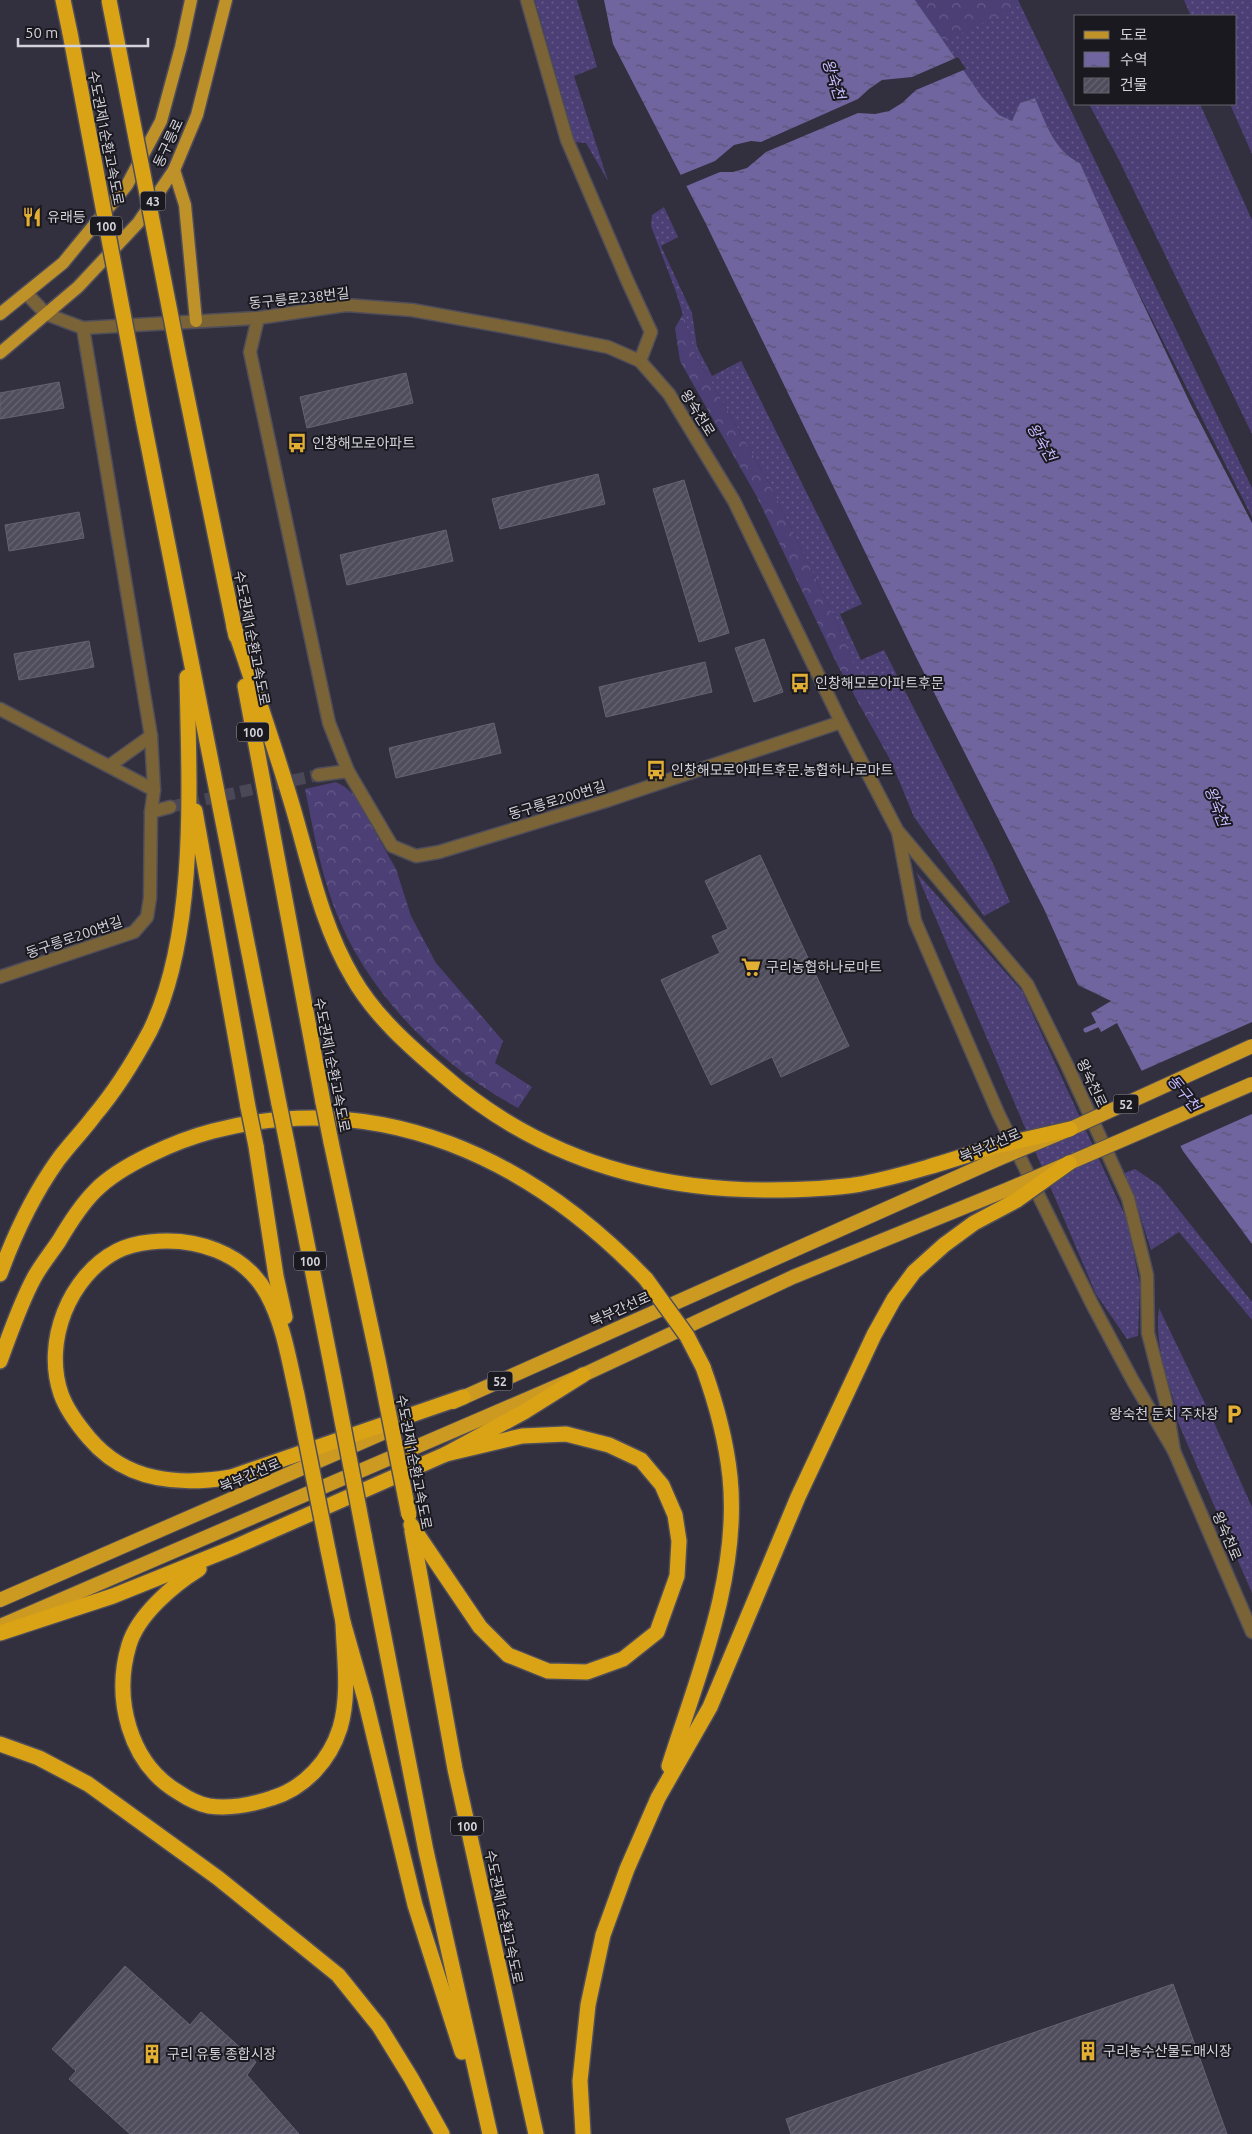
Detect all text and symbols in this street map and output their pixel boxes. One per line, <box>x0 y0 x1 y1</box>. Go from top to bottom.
scale bar <box>18 15 148 47</box>
legend <box>1074 15 1237 105</box>
text: 50 m <box>25 24 58 41</box>
text: 도로 <box>1120 26 1148 43</box>
text: 수역 <box>1120 51 1148 68</box>
water label: 왕숙천 <box>820 57 849 103</box>
street label: 수도권제1순환고속도로 <box>85 69 127 207</box>
text: 건물 <box>1120 76 1148 93</box>
street label: 동구릉로 <box>150 116 186 170</box>
road number: 43 <box>140 192 166 210</box>
restaurant icon: 유래등 <box>21 206 43 228</box>
place label: 유래등 <box>47 209 86 225</box>
road number: 100 <box>90 217 122 236</box>
street label: 동구릉로238번길 <box>248 285 350 311</box>
street label: 왕숙천로 <box>678 387 718 439</box>
water label: 왕숙천 <box>1024 420 1061 466</box>
bus stop icon: 인창해모로아파트 <box>286 432 308 454</box>
place label: 인창해모로아파트 <box>312 435 415 451</box>
street label: 수도권제1순환고속도로 <box>231 569 273 707</box>
bus stop icon: 인창해모로아파트후문 <box>789 672 811 694</box>
place label: 인창해모로아파트후문 <box>815 675 944 691</box>
road number: 100 <box>237 722 269 742</box>
bus stop icon: 인창해모로아파트후문.농협하나로마트 <box>645 759 667 781</box>
place label: 인창해모로아파트후문.농협하나로마트 <box>671 762 894 778</box>
street label: 동구릉로200번길 <box>506 778 608 822</box>
water label: 왕숙천 <box>1202 784 1233 830</box>
street label: 동구릉로200번길 <box>24 913 124 961</box>
supermarket icon: 구리농협하나로마트 <box>740 956 762 978</box>
place label: 구리농협하나로마트 <box>766 959 882 975</box>
street label: 수도권제1순환고속도로 <box>311 996 353 1134</box>
street label: 왕숙천로 <box>1074 1056 1110 1110</box>
water label: 동구천 <box>1164 1072 1205 1116</box>
road number: 52 <box>1114 1094 1138 1114</box>
street label: 북부간선로 <box>957 1125 1023 1165</box>
road number: 100 <box>294 1252 326 1270</box>
street label: 북부간선로 <box>587 1289 653 1329</box>
road number: 52 <box>488 1372 512 1390</box>
street label: 수도권제1순환고속도로 <box>393 1393 435 1531</box>
parking icon: 왕숙천 둔치 주차장 <box>1223 1403 1245 1425</box>
place label: 왕숙천 둔치 주차장 <box>1110 1406 1219 1422</box>
street label: 북부간선로 <box>217 1455 283 1495</box>
street label: 왕숙천로 <box>1210 1509 1244 1563</box>
road number: 100 <box>451 1816 483 1835</box>
street label: 수도권제1순환고속도로 <box>482 1848 526 1986</box>
building icon: 구리농수산물도매시장 <box>1077 2040 1099 2062</box>
building icon: 구리 유통 종합시장 <box>141 2043 163 2065</box>
place label: 구리농수산물도매시장 <box>1103 2043 1232 2059</box>
place label: 구리 유통 종합시장 <box>167 2046 277 2062</box>

